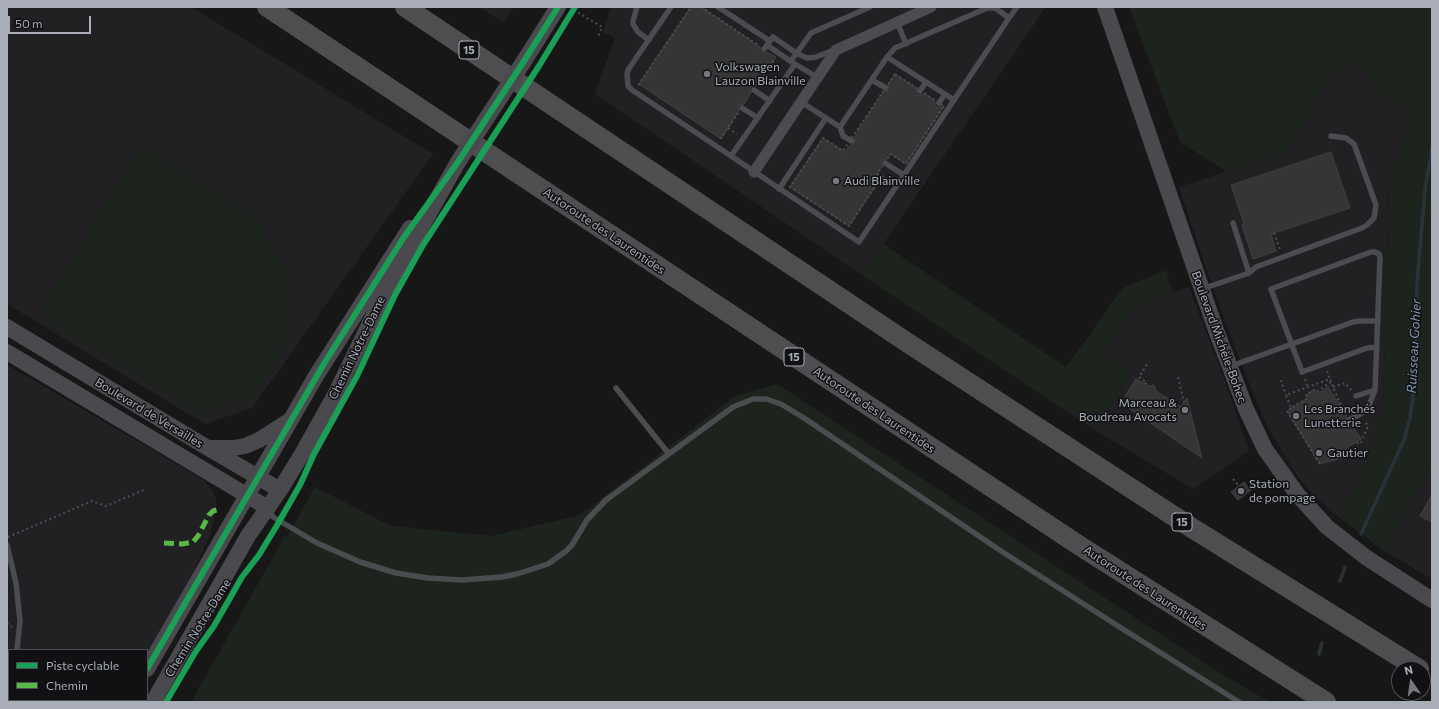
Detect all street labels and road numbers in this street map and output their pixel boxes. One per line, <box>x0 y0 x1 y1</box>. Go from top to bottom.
road number: 15 <box>459 41 479 59</box>
street label: Autoroute des Laurentides <box>540 185 668 277</box>
street label: Boulevard Michèle-Bohec <box>1188 269 1250 405</box>
street label: Chemin Notre-Dame <box>326 294 388 402</box>
road number: 15 <box>784 348 804 366</box>
street label: Autoroute des Laurentides <box>810 364 938 456</box>
street label: Boulevard de Versailles <box>92 375 206 451</box>
road number: 15 <box>1172 513 1192 531</box>
street label: Autoroute des Laurentides <box>1081 543 1209 633</box>
street label: Chemin Notre-Dame <box>162 576 234 680</box>

